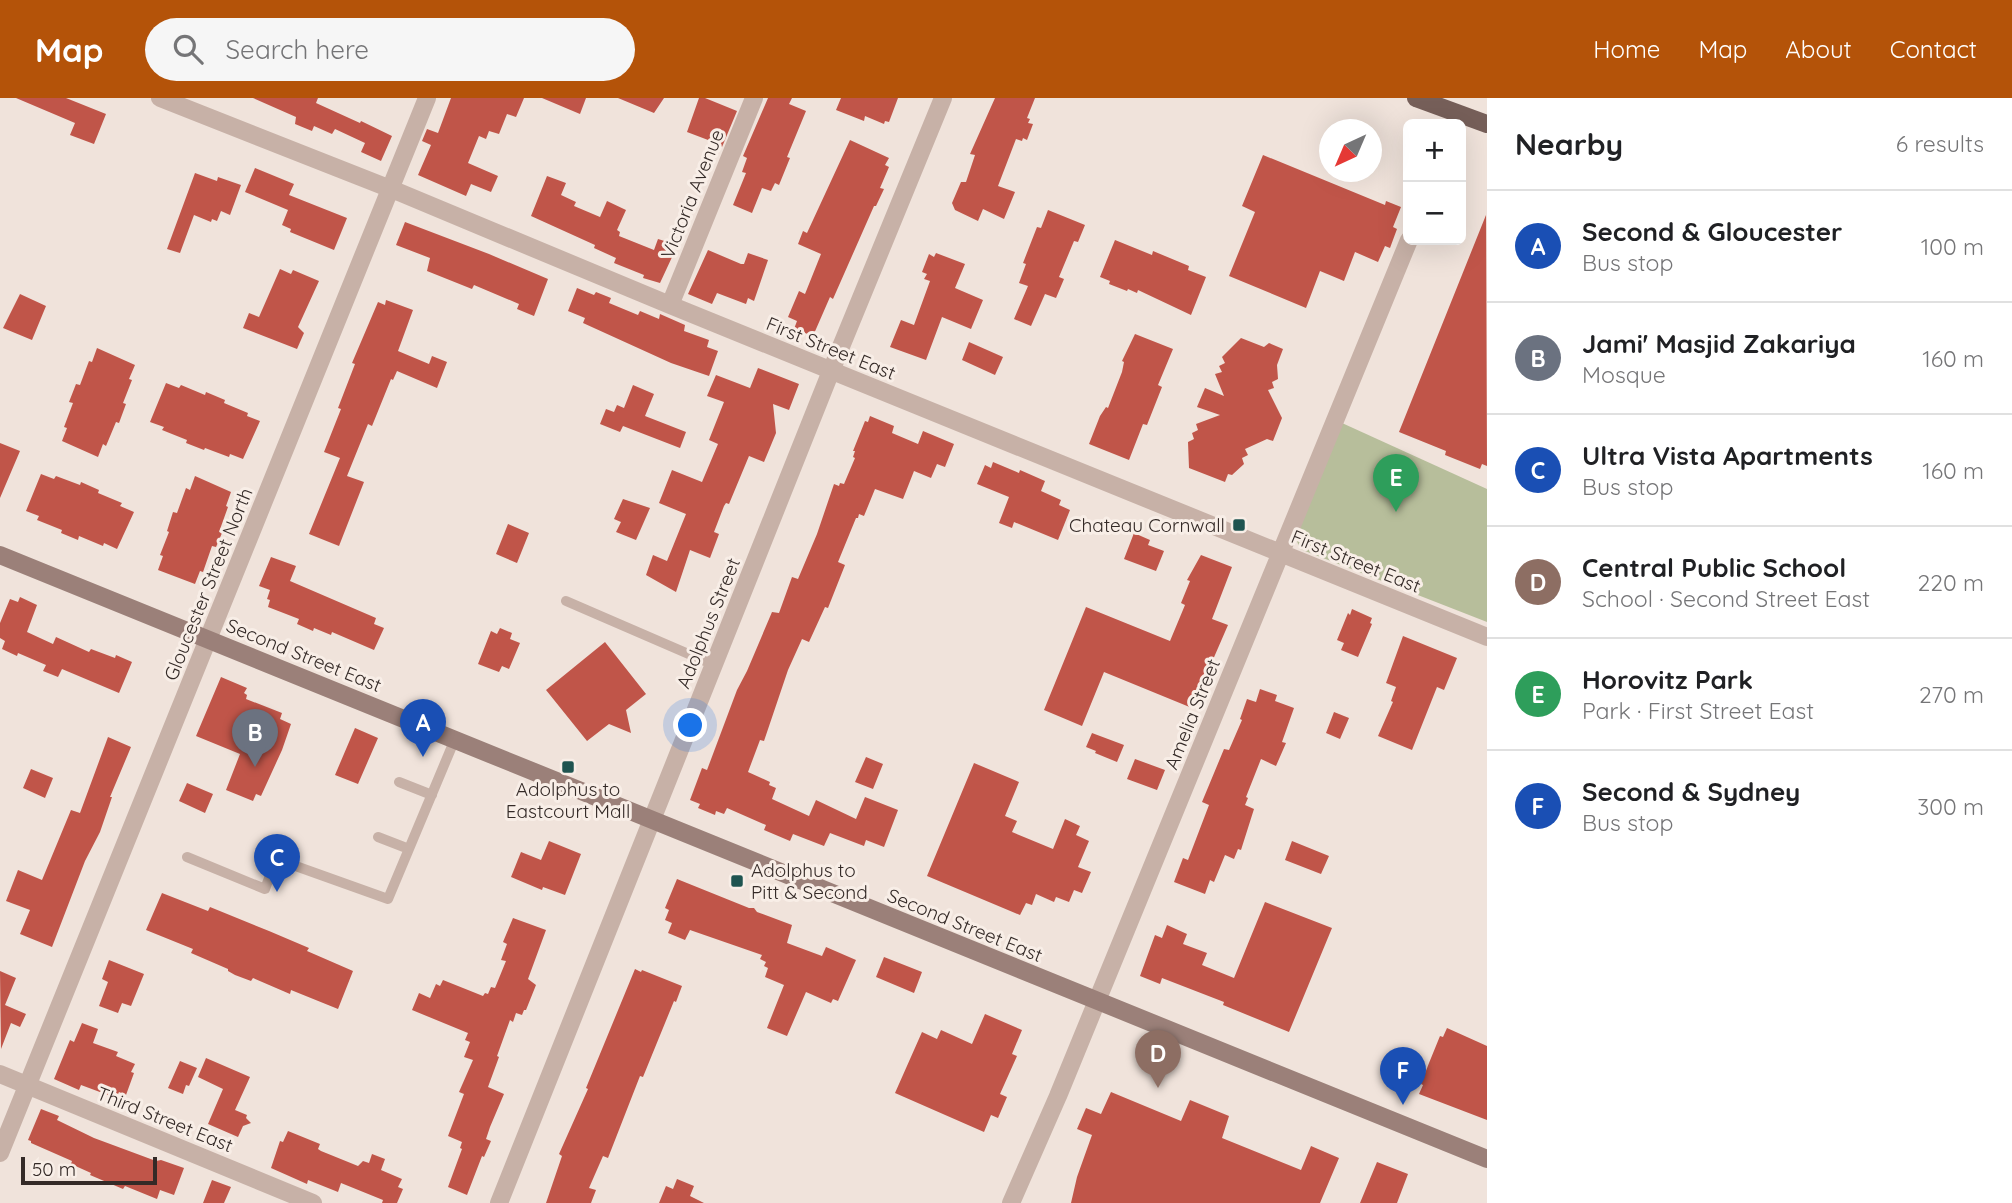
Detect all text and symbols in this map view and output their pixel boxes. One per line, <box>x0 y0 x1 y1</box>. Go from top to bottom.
search box <box>145 18 635 81</box>
text: Map <box>35 29 103 70</box>
icon: search <box>169 30 207 68</box>
text: Search here <box>225 33 369 66</box>
text: Home <box>1593 34 1660 64</box>
text: Map <box>1698 34 1747 64</box>
text: About <box>1785 34 1852 64</box>
text: Contact <box>1890 34 1977 64</box>
north arrow <box>1319 119 1382 182</box>
map controls <box>1403 119 1466 245</box>
button: + <box>1403 119 1466 182</box>
text: Nearby <box>1515 125 1623 163</box>
street label: Victoria Avenue <box>655 126 729 262</box>
text: 6 results <box>1896 129 1984 158</box>
button: − <box>1403 182 1466 245</box>
text: Second & Gloucester <box>1582 215 1842 248</box>
text: A <box>1531 232 1545 261</box>
text: 100 m <box>1921 232 1984 261</box>
text: Bus stop <box>1582 248 1673 277</box>
street label: First Street East <box>763 311 899 385</box>
text: Jami' Masjid Zakariya <box>1582 327 1856 360</box>
text: B <box>1530 344 1546 373</box>
text: 160 m <box>1922 344 1984 373</box>
text: Mosque <box>1582 360 1666 389</box>
text: Ultra Vista Apartments <box>1582 439 1873 472</box>
pin: E <box>1373 454 1419 512</box>
text: C <box>1531 456 1545 485</box>
text: 160 m <box>1922 456 1984 485</box>
text: Bus stop <box>1582 472 1673 501</box>
street label: Gloucester Street North <box>158 484 258 684</box>
place label: Chateau Cornwall <box>1069 513 1225 537</box>
marker: Chateau Cornwall <box>1231 517 1247 533</box>
street label: First Street East <box>1288 524 1424 598</box>
text: Central Public School <box>1582 551 1846 584</box>
street label: Adolphus Street <box>671 554 745 692</box>
text: D <box>1530 568 1546 597</box>
text: 220 m <box>1918 568 1984 597</box>
text: School · Second Street East <box>1582 584 1870 613</box>
street label: Second Street East <box>223 613 385 697</box>
street label: Amelia Street <box>1159 655 1225 773</box>
text: Horovitz Park <box>1582 663 1753 696</box>
text: E <box>1531 680 1545 709</box>
text: 270 m <box>1919 680 1984 709</box>
text: Park · First Street East <box>1582 696 1814 725</box>
pin: A <box>400 699 446 757</box>
your location <box>673 708 707 742</box>
pin: B <box>232 709 278 767</box>
marker: Adolphus to Eastcourt Mall <box>560 759 576 775</box>
text: Second & Sydney <box>1582 775 1800 808</box>
place label: Adolphus to Eastcourt Mall <box>506 777 630 823</box>
text: F <box>1532 792 1544 821</box>
text: 300 m <box>1917 792 1984 821</box>
text: Bus stop <box>1582 808 1673 837</box>
pin: C <box>254 834 300 892</box>
place label: Adolphus to Pitt & Second <box>751 858 868 904</box>
marker: Adolphus to Pitt & Second <box>729 873 745 889</box>
street label: Second Street East <box>884 883 1046 967</box>
pin: D <box>1135 1030 1181 1088</box>
pin: F <box>1380 1047 1426 1105</box>
street label: Third Street East <box>93 1081 237 1157</box>
scale bar <box>21 1154 158 1186</box>
text: 50 m <box>32 1157 76 1181</box>

